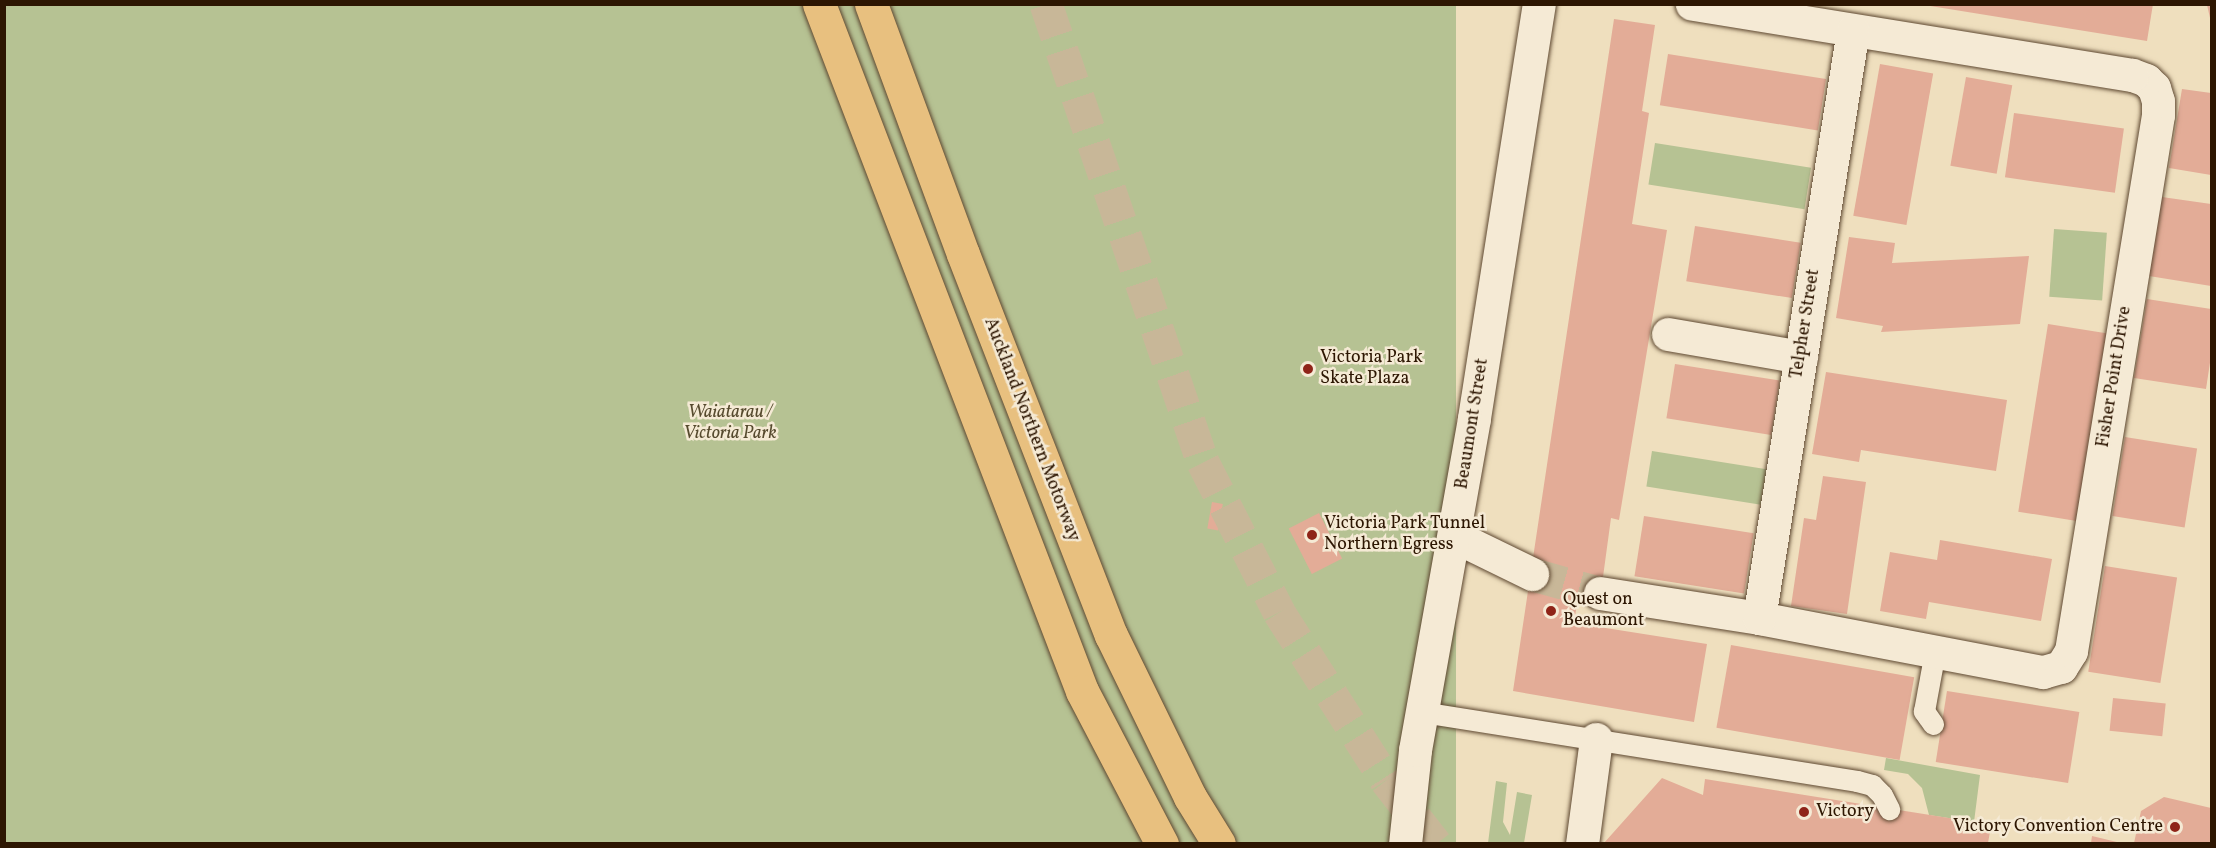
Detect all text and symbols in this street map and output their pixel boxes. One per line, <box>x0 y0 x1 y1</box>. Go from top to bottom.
street label: Telpher Street <box>1787 268 1825 380</box>
street label: Fisher Point Drive <box>2093 305 2137 449</box>
street label: Auckland Northern Motorway <box>978 315 1084 545</box>
place label: Victoria Park Skate Plaza <box>1320 348 1423 391</box>
street label: Beaumont Street <box>1452 357 1494 491</box>
marker: Victoria Park Skate Plaza <box>1301 362 1315 376</box>
park label: Waiatarau / Victoria Park <box>683 403 777 446</box>
place label: Victoria Park Tunnel Northern Egress <box>1324 514 1486 556</box>
marker: Victoria Park Tunnel Northern Egress <box>1305 528 1319 542</box>
place label: Quest on Beaumont <box>1563 590 1644 632</box>
marker: Quest on Beaumont <box>1544 604 1558 618</box>
place label: Victory <box>1816 801 1874 823</box>
marker: Victory <box>1797 805 1811 819</box>
place label: Victory Convention Centre <box>1952 816 2163 838</box>
marker: Victory Convention Centre <box>2168 820 2182 834</box>

